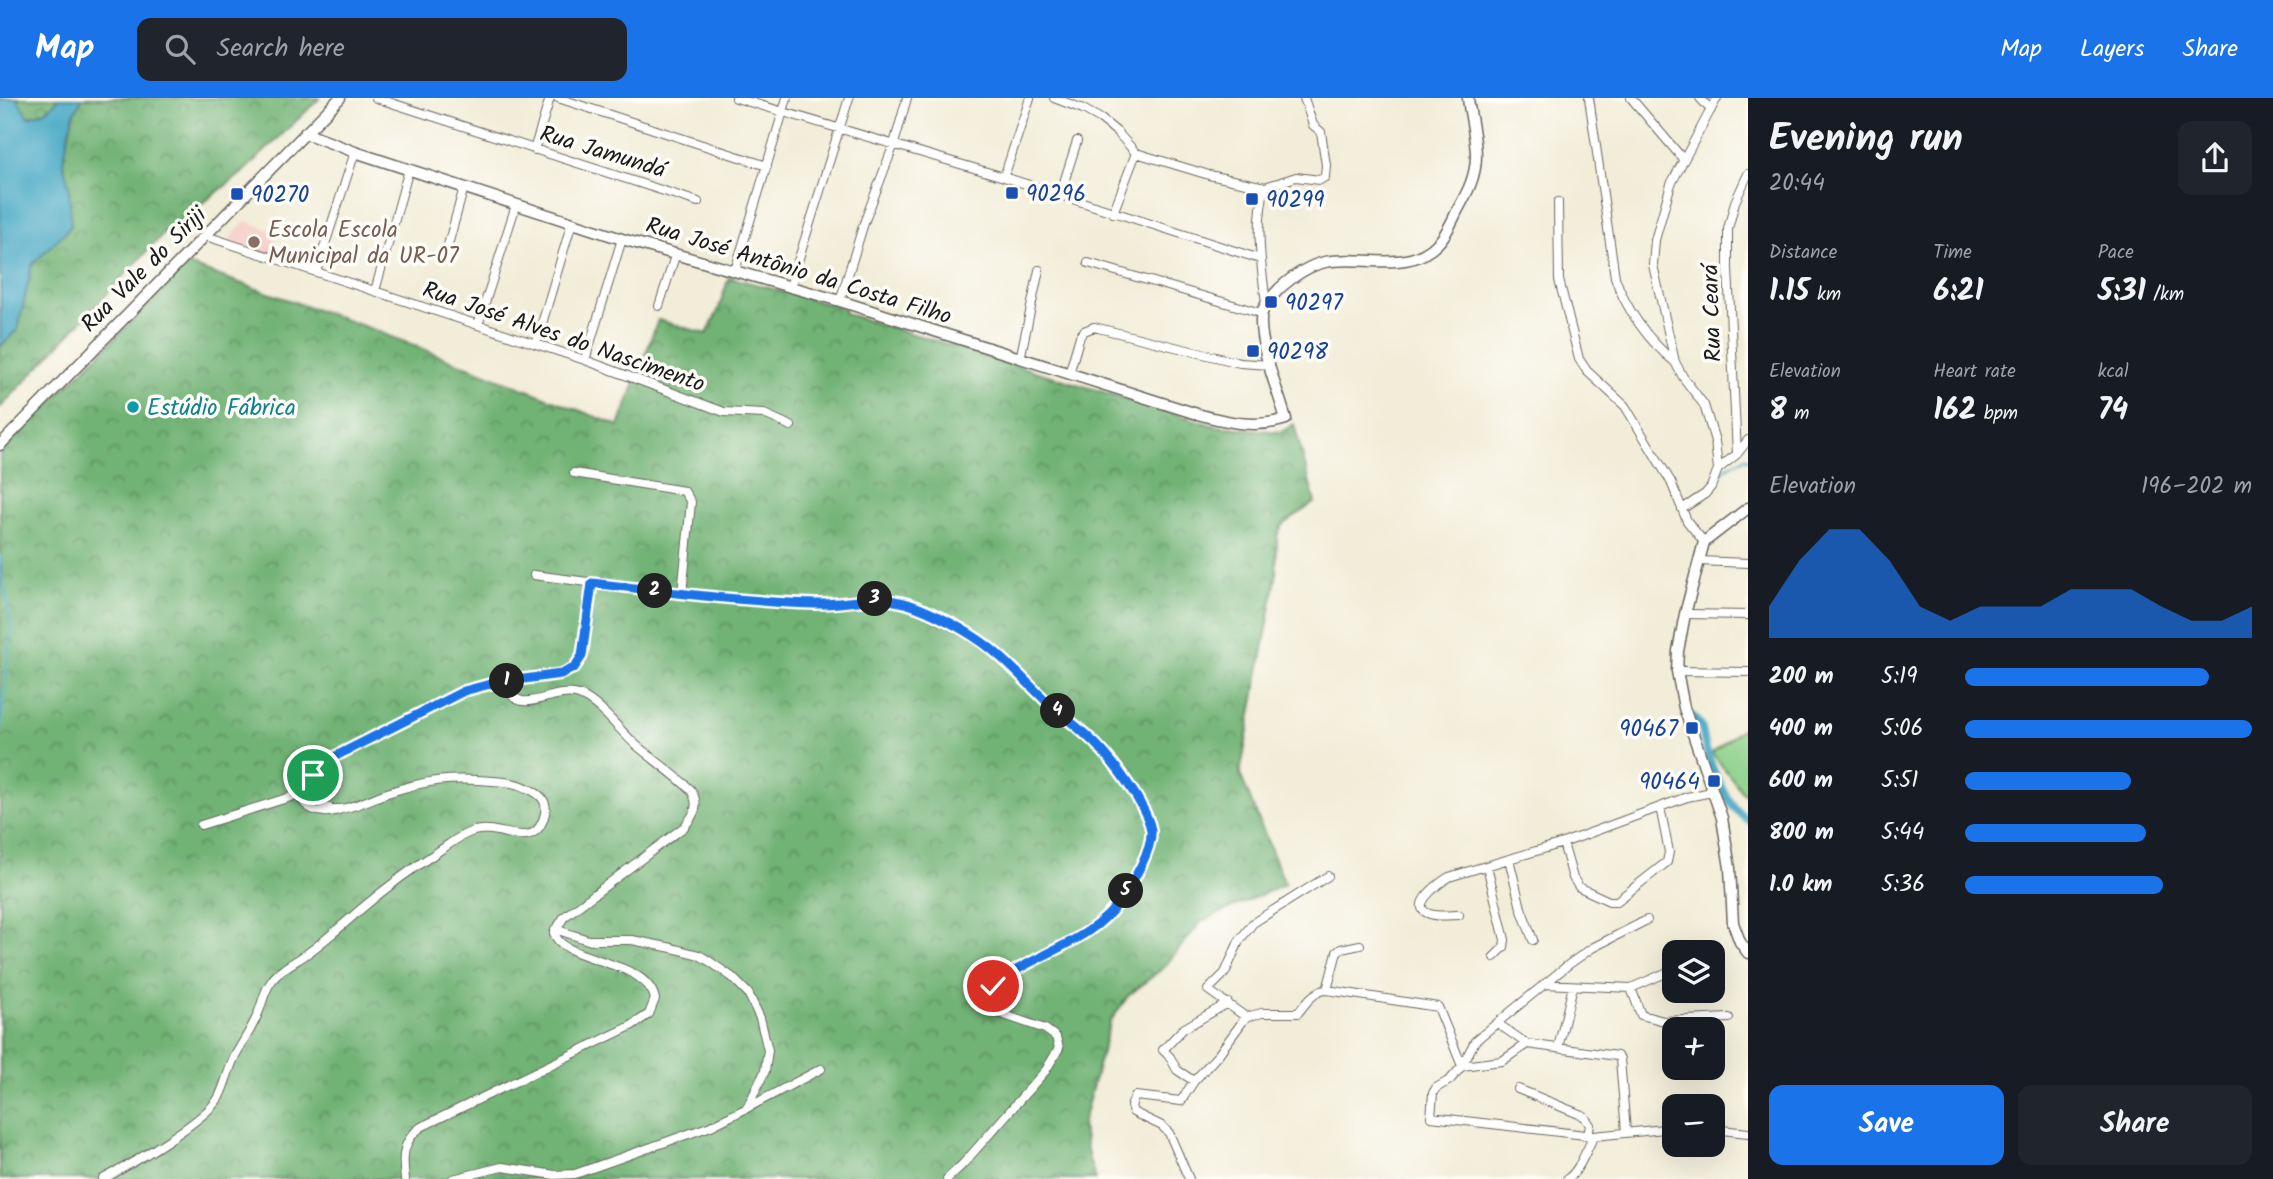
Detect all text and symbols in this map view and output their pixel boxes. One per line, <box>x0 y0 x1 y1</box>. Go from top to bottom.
search box <box>137 18 627 81</box>
text: Map <box>35 23 95 76</box>
text: Search here <box>217 28 345 70</box>
icon: search <box>161 30 199 68</box>
text: Map <box>2000 30 2042 69</box>
text: Layers <box>2080 30 2144 69</box>
text: Share <box>2182 30 2238 69</box>
text: Evening run <box>1769 110 1963 170</box>
street label: Rua Jamundá <box>535 117 672 190</box>
button: share <box>2178 121 2252 195</box>
text: 20:44 <box>1769 166 1825 202</box>
place label: 90296 <box>1026 177 1086 213</box>
place label: 90270 <box>251 178 309 214</box>
place label: 90299 <box>1266 183 1325 219</box>
marker: 90296 <box>1004 185 1020 201</box>
marker: 90270 <box>229 186 245 202</box>
marker: 90299 <box>1244 191 1260 207</box>
street label: Rua Vale do Siriji <box>73 198 217 342</box>
street label: Rua José Antônio da Costa Filho <box>641 208 956 336</box>
place label: Escola Escola Municipal da UR-07 <box>268 213 460 275</box>
marker: Escola Escola Municipal da UR-07 <box>246 234 262 250</box>
text: Distance <box>1769 238 1837 268</box>
text: Time <box>1933 238 1972 268</box>
text: Pace <box>2098 238 2134 268</box>
street label: Rua Ceará <box>1693 261 1733 362</box>
text: 1.15 <box>1769 268 1809 316</box>
text: 6:21 <box>1933 268 1984 316</box>
text: 5:31 <box>2098 268 2146 316</box>
street label: Rua José Alves do Nascimento <box>417 273 709 403</box>
text: km <box>1809 280 1841 310</box>
text: /km <box>2146 280 2184 310</box>
place label: 90297 <box>1285 286 1344 322</box>
marker: 90297 <box>1263 294 1279 310</box>
place label: 90298 <box>1267 335 1328 371</box>
marker: 90298 <box>1245 343 1261 359</box>
text: Elevation <box>1769 357 1841 387</box>
text: Heart rate <box>1933 357 2016 387</box>
text: kcal <box>2098 357 2129 387</box>
text: 8 <box>1769 387 1787 435</box>
text: 162 <box>1933 387 1976 435</box>
text: 74 <box>2098 387 2128 435</box>
place label: Estúdio Fábrica <box>147 391 296 427</box>
marker: Estúdio Fábrica <box>125 399 141 415</box>
text: m <box>1787 399 1809 429</box>
text: bpm <box>1976 399 2018 429</box>
text: Elevation <box>1769 469 1856 505</box>
text: 196–202 m <box>2141 469 2252 505</box>
pin: 2 <box>638 574 672 608</box>
text: 2 <box>649 575 660 605</box>
pin: 3 <box>858 582 892 616</box>
text: 3 <box>869 583 880 613</box>
text: 200 m <box>1769 659 1834 695</box>
text: 5:19 <box>1881 659 1917 695</box>
pin: 1 <box>490 664 524 698</box>
text: 1 <box>504 665 509 695</box>
pin: 4 <box>1040 694 1076 728</box>
text: 4 <box>1052 695 1063 725</box>
text: 400 m <box>1769 711 1833 747</box>
text: 5:06 <box>1881 711 1923 747</box>
place label: 90467 <box>1619 712 1679 748</box>
marker: 90467 <box>1684 720 1700 736</box>
pin <box>283 745 343 805</box>
icon: arrive <box>294 756 332 794</box>
text: 600 m <box>1769 763 1833 799</box>
text: 5:51 <box>1881 763 1919 799</box>
place label: 90464 <box>1639 765 1700 801</box>
marker: 90464 <box>1706 773 1722 789</box>
text: 800 m <box>1769 815 1834 851</box>
text: 5:44 <box>1881 815 1924 851</box>
text: 1.0 km <box>1769 867 1832 903</box>
text: 5:36 <box>1881 867 1925 903</box>
pin: 5 <box>1108 874 1144 908</box>
text: 5 <box>1121 875 1130 905</box>
map controls <box>1662 940 1725 1157</box>
button: layers <box>1662 940 1725 1003</box>
pin <box>963 956 1023 1016</box>
icon: check <box>974 967 1012 1005</box>
button: + <box>1662 1017 1725 1080</box>
button: Save <box>1769 1085 2004 1165</box>
button: Share <box>2018 1085 2252 1165</box>
button: − <box>1662 1094 1725 1157</box>

